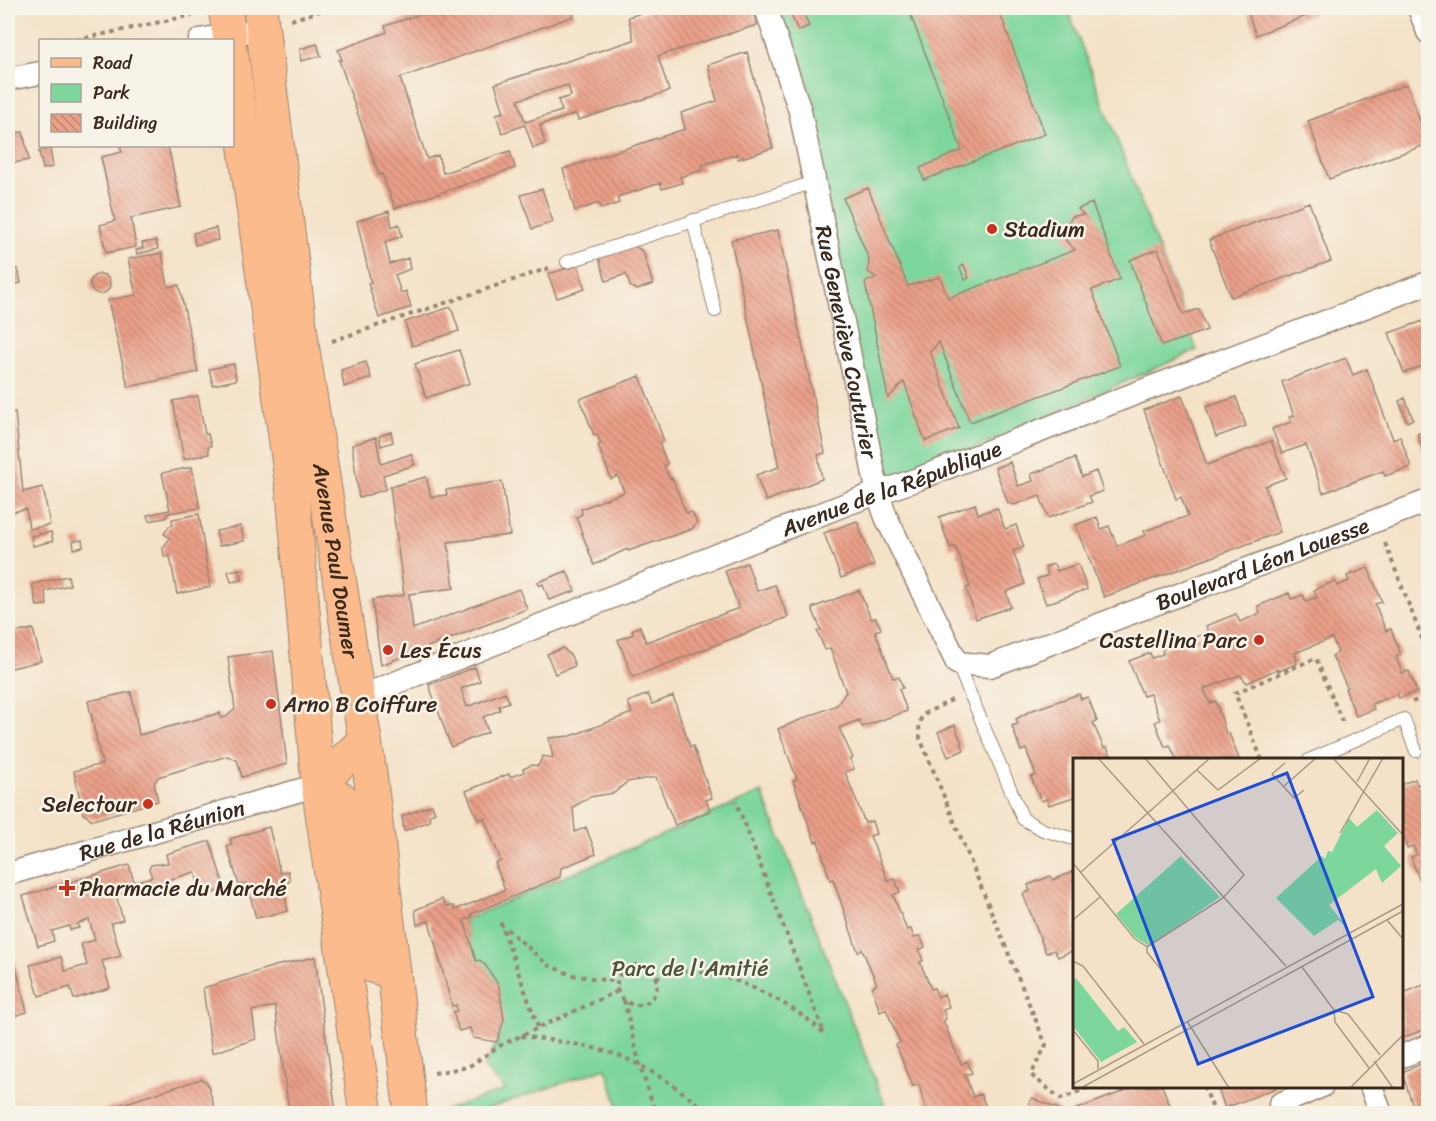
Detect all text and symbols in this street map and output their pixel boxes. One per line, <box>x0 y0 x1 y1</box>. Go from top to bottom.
legend <box>39 39 234 147</box>
text: Road <box>93 47 133 79</box>
text: Park <box>93 77 130 109</box>
text: Building <box>93 107 157 139</box>
place label: Stadium <box>1004 210 1085 249</box>
street label: Rue Geneviève Couturier <box>804 222 890 463</box>
marker: Stadium <box>985 222 999 236</box>
street label: Avenue de la République <box>774 428 1008 548</box>
street label: Avenue Paul Doumer <box>302 459 371 662</box>
street label: Boulevard Léon Louesse <box>1150 505 1375 621</box>
place label: Castellina Parc <box>1100 621 1247 660</box>
place label: Les Écus <box>400 631 481 670</box>
marker: Castellina Parc <box>1252 633 1266 647</box>
marker: Les Écus <box>381 643 395 657</box>
place label: Arno B Coiffure <box>282 685 437 724</box>
marker: Arno B Coiffure <box>264 697 278 711</box>
inset map <box>1073 758 1403 1088</box>
place label: Selectour <box>42 785 138 824</box>
street label: Rue de la Réunion <box>74 788 249 872</box>
marker: Selectour <box>141 797 155 811</box>
place label: Pharmacie du Marché <box>79 869 287 908</box>
marker: Pharmacie du Marché <box>60 881 74 895</box>
park label: Parc de l'Amitié <box>612 949 768 988</box>

